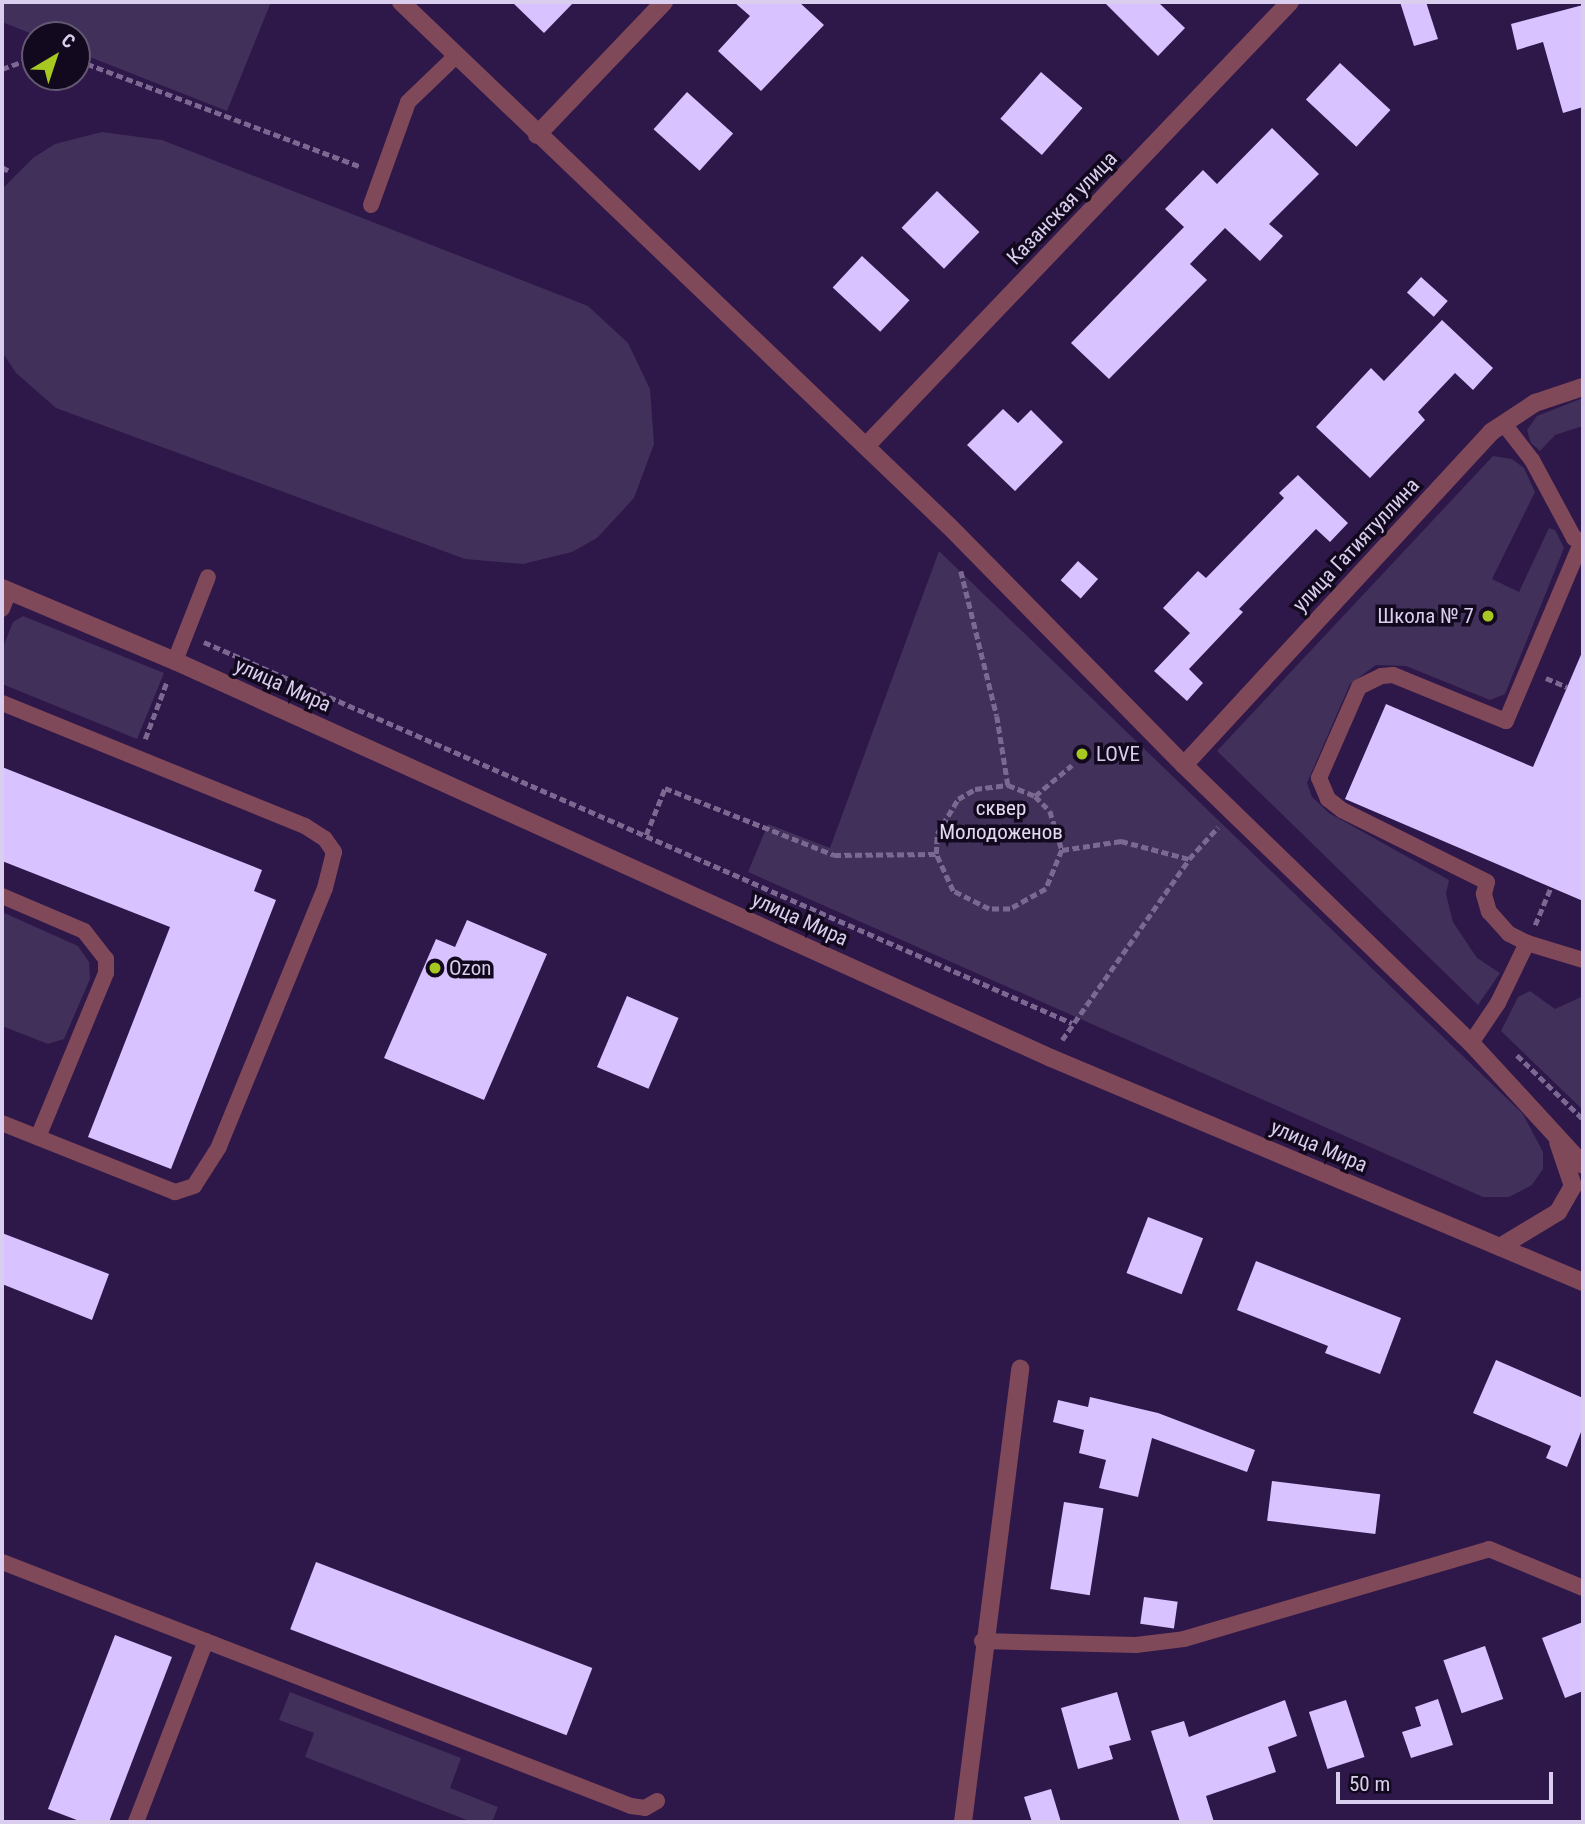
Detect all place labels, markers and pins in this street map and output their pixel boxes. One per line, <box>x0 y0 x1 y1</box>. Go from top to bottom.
place label: Школа № 7 <box>1377 603 1474 629</box>
marker: Школа № 7 <box>1480 608 1496 624</box>
place label: LOVE <box>1096 741 1140 767</box>
marker: LOVE <box>1074 746 1090 762</box>
place label: Ozon <box>449 955 491 981</box>
marker: Ozon <box>427 960 443 976</box>

